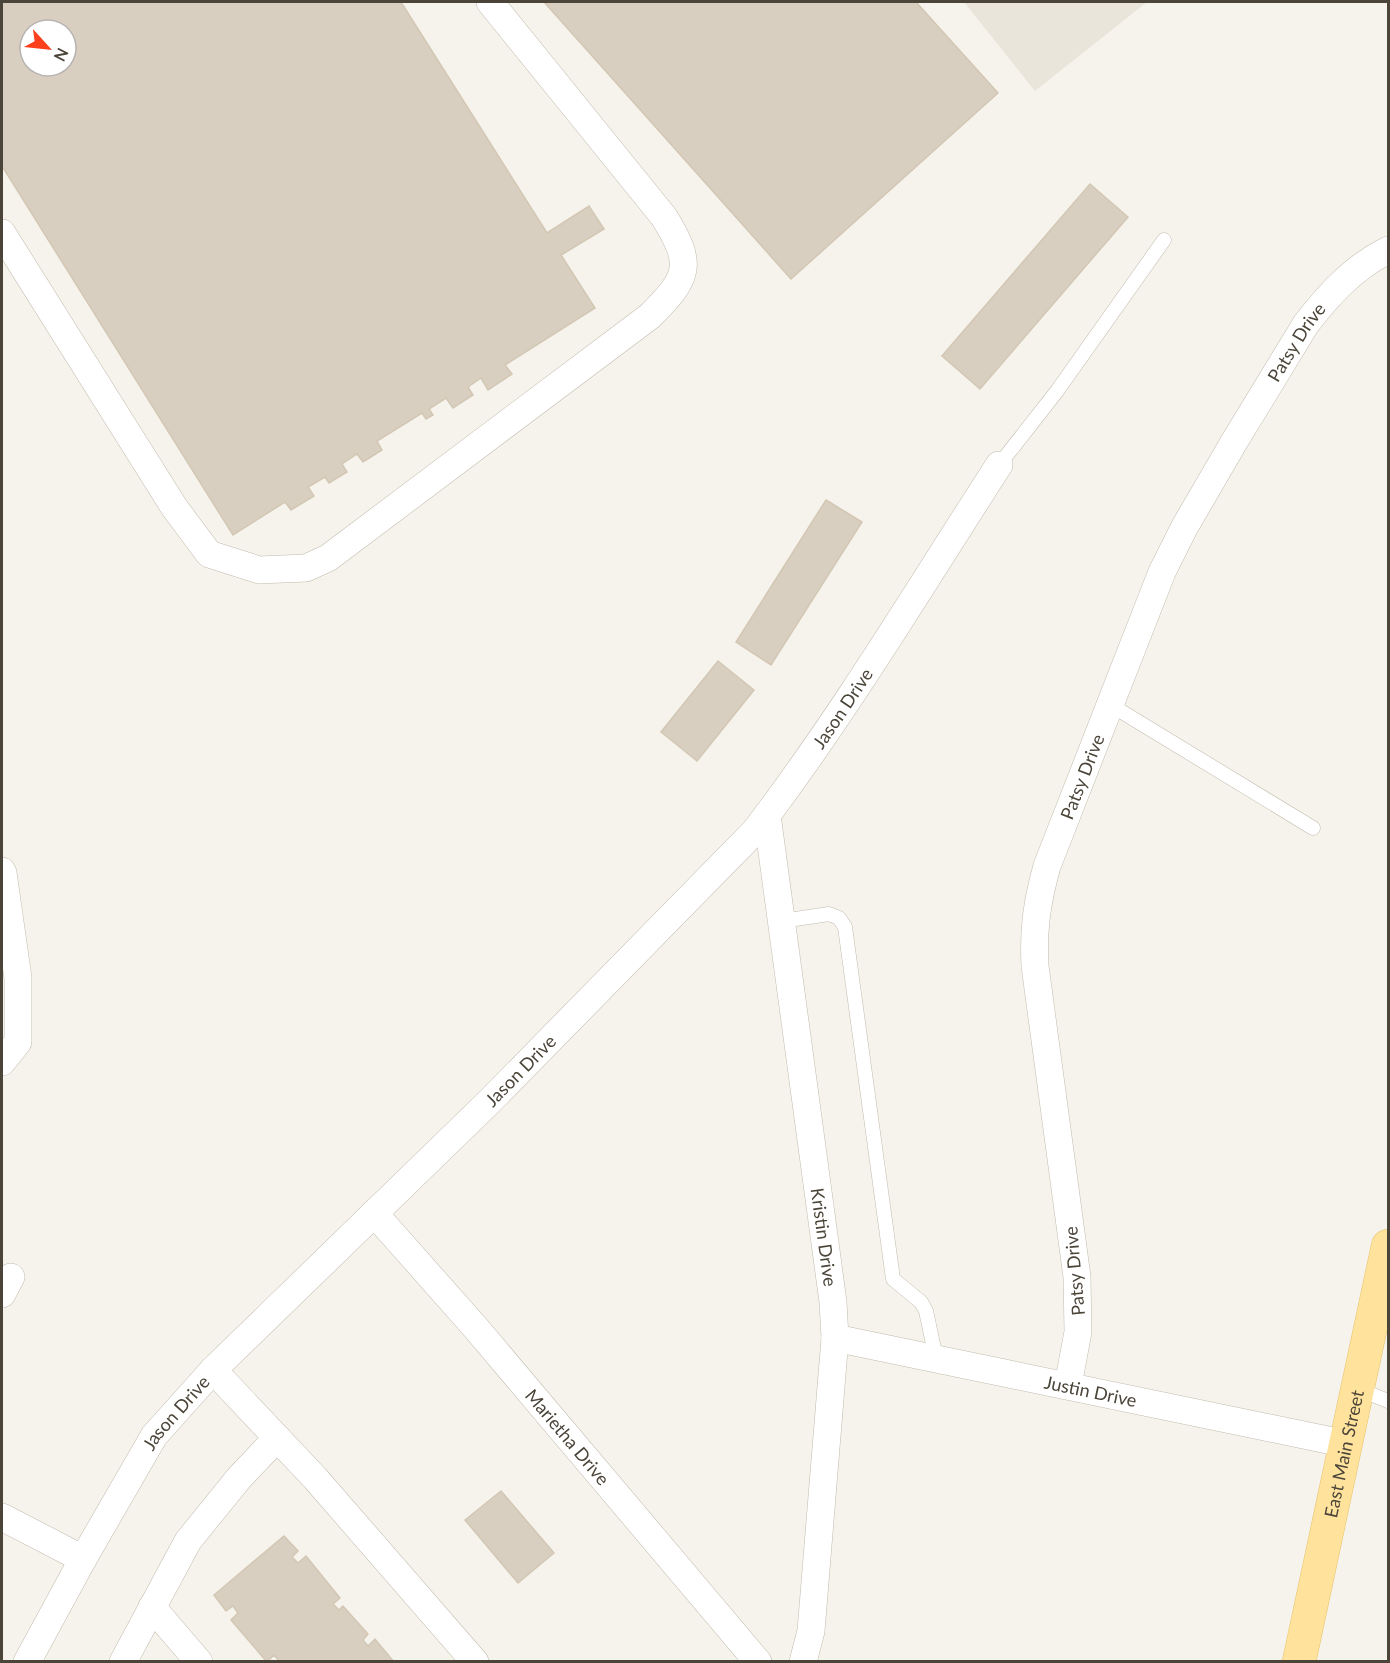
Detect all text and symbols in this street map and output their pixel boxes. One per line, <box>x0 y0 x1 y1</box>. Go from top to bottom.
north arrow <box>18 18 78 78</box>
text: N <box>51 45 73 65</box>
street label: Patsy Drive <box>1262 298 1330 386</box>
street label: Jason Drive <box>808 664 877 752</box>
street label: Patsy Drive <box>1055 731 1109 822</box>
street label: Jason Drive <box>480 1030 560 1111</box>
street label: Kristin Drive <box>807 1186 842 1288</box>
street label: Patsy Drive <box>1059 1225 1089 1317</box>
street label: Jason Drive <box>137 1371 214 1454</box>
street label: Justin Drive <box>1042 1371 1139 1411</box>
street label: Marietha Drive <box>521 1384 614 1489</box>
street label: East Main Street <box>1319 1387 1368 1520</box>

